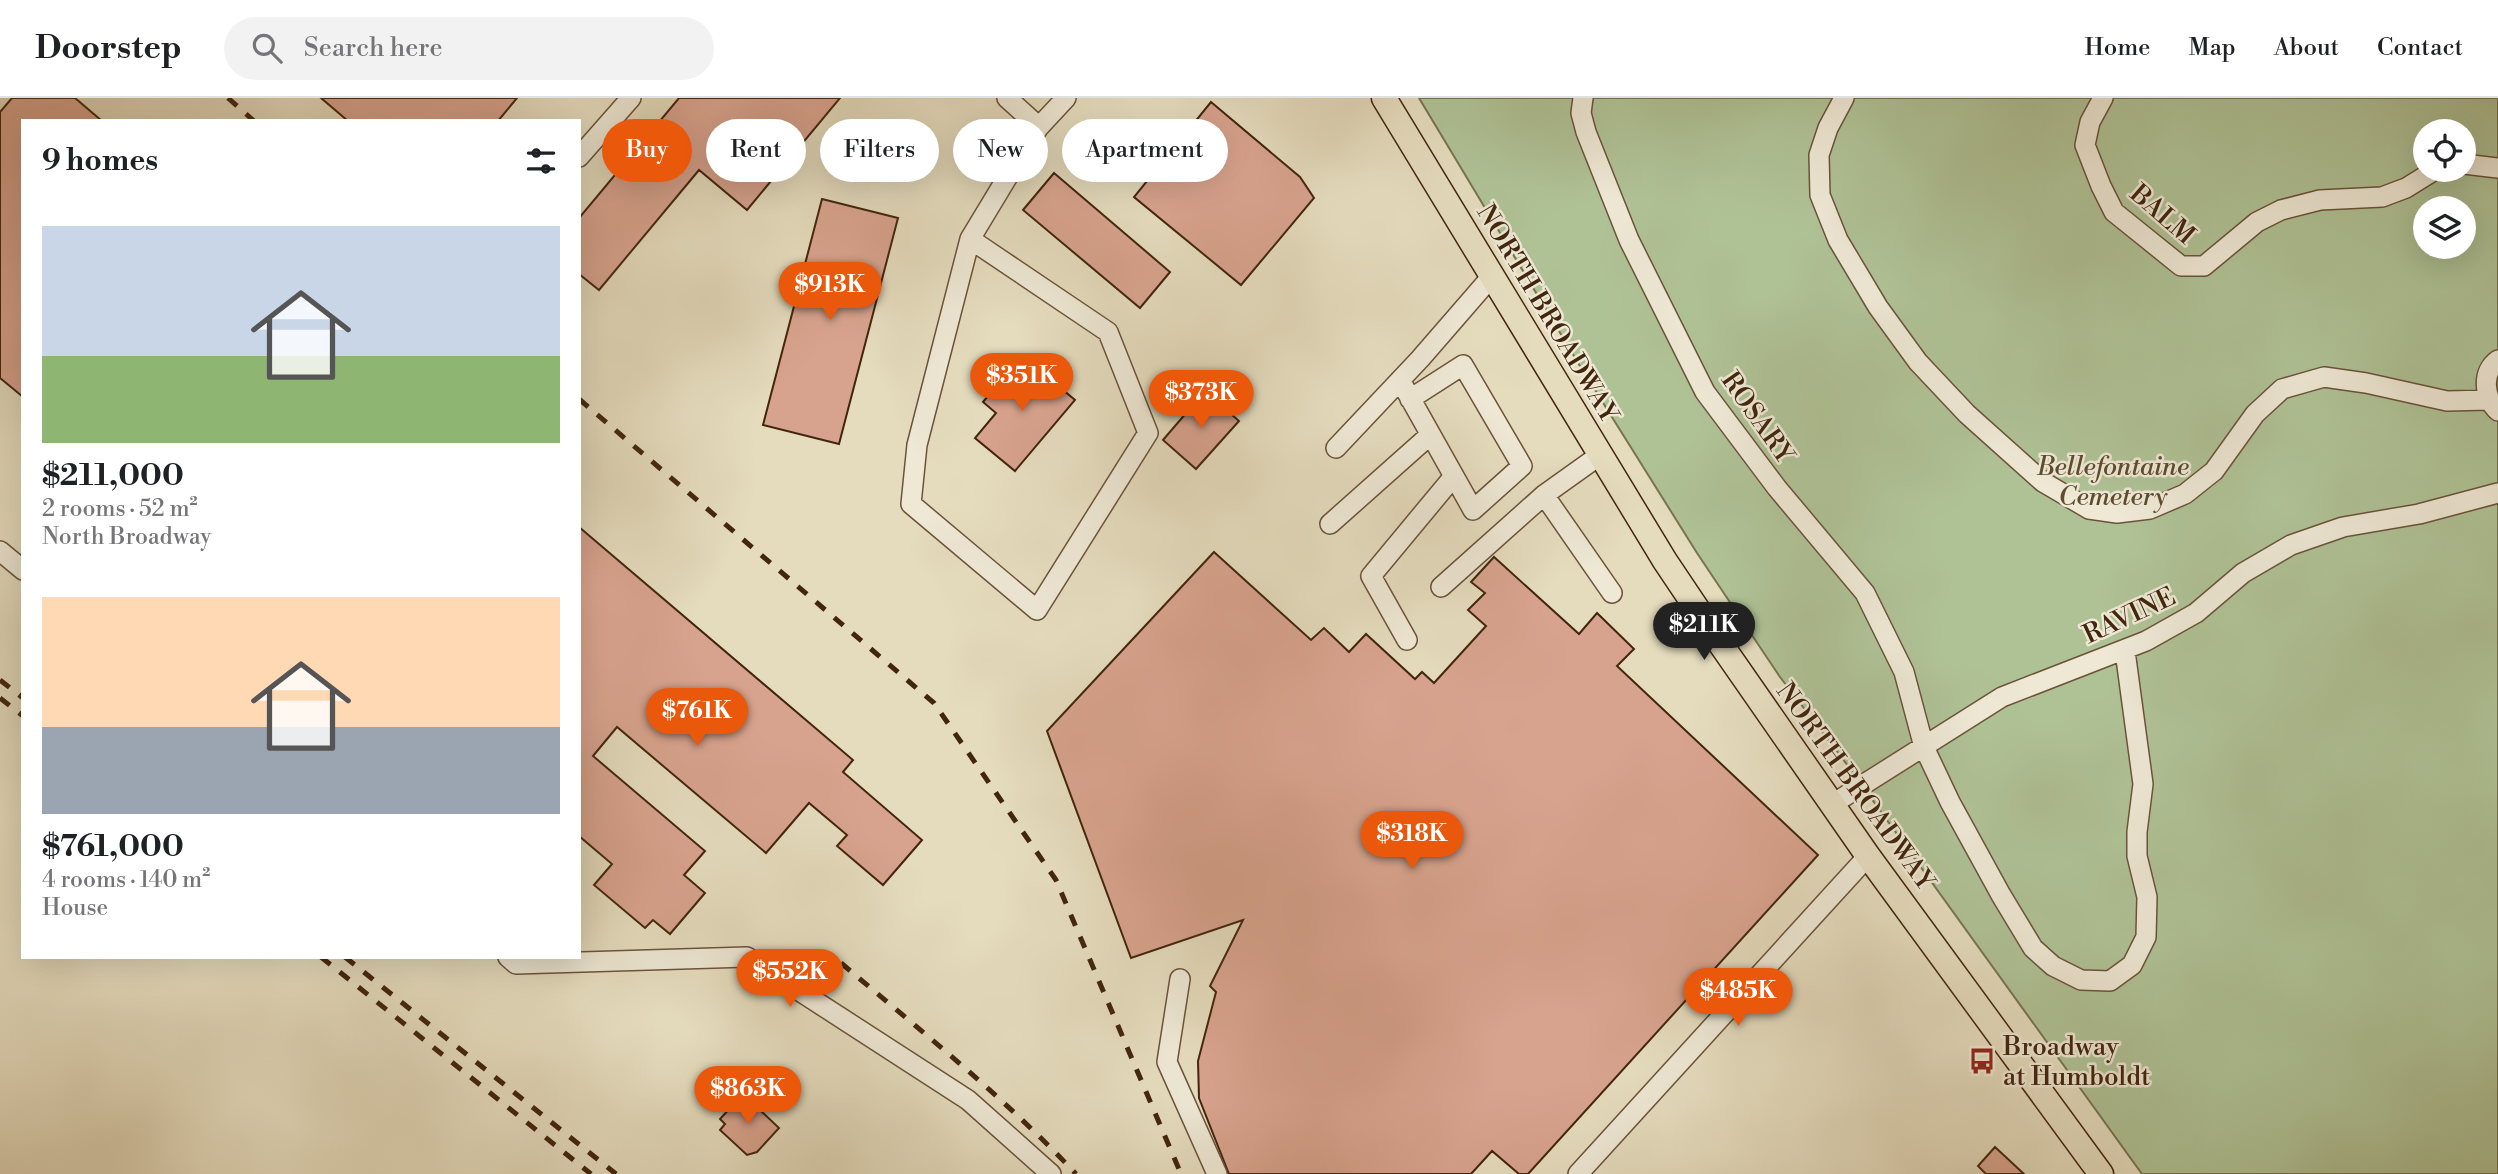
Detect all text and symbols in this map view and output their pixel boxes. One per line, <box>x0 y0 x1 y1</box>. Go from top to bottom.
search box <box>224 17 714 80</box>
text: Doorstep <box>35 28 182 69</box>
icon: search <box>248 29 286 67</box>
text: Search here <box>304 32 443 64</box>
text: Home <box>2085 33 2150 63</box>
text: Map <box>2188 33 2236 63</box>
text: About <box>2274 33 2339 63</box>
text: Contact <box>2377 33 2463 63</box>
chip: Buy <box>602 119 692 182</box>
chip: Rent <box>706 119 806 182</box>
chip: Filters <box>820 119 939 182</box>
chip: New <box>953 119 1048 182</box>
chip: Apartment <box>1062 119 1228 182</box>
map controls <box>2413 119 2476 259</box>
button: locate <box>2413 119 2476 182</box>
text: 9 homes <box>42 142 158 180</box>
icon: filters <box>522 142 560 180</box>
street label: BALM <box>2123 177 2201 252</box>
button: layers <box>2413 196 2476 259</box>
street label: NORTH BROADWAY <box>1469 199 1626 430</box>
pin: $913K <box>781 262 879 322</box>
text: $913K <box>795 271 865 299</box>
icon: home <box>238 272 364 398</box>
pin: $351K <box>973 354 1071 413</box>
text: $351K <box>986 362 1058 390</box>
street label: ROSARY <box>1714 365 1801 471</box>
pin: $373K <box>1152 370 1250 430</box>
text: $373K <box>1165 379 1237 407</box>
park label: Bellefontaine Cemetery <box>2036 451 2189 513</box>
text: $211,000 <box>42 457 184 495</box>
text: 2 rooms · 52 m² <box>42 495 198 523</box>
text: North Broadway <box>42 523 212 551</box>
street label: RAVINE <box>2078 581 2181 651</box>
pin: $211K <box>1655 602 1753 662</box>
text: $211K <box>1669 611 1739 639</box>
icon: home <box>238 643 364 769</box>
street label: NORTH BROADWAY <box>1769 676 1942 898</box>
pin: $761K <box>648 688 746 748</box>
text: $761K <box>662 697 732 725</box>
pin: $318K <box>1363 812 1461 871</box>
text: $318K <box>1377 820 1447 848</box>
text: $761,000 <box>42 828 184 866</box>
text: 4 rooms · 140 m² <box>42 866 210 894</box>
text: House <box>42 894 108 922</box>
pin: $552K <box>741 950 839 1009</box>
text: $552K <box>752 958 828 986</box>
pin: $485K <box>1689 968 1787 1028</box>
text: $485K <box>1700 977 1776 1005</box>
place label: Broadway at Humboldt <box>2002 1031 2150 1093</box>
bus stop icon: Broadway at Humboldt <box>1967 1046 1997 1076</box>
pin: $863K <box>699 1066 797 1126</box>
text: $863K <box>710 1075 786 1103</box>

